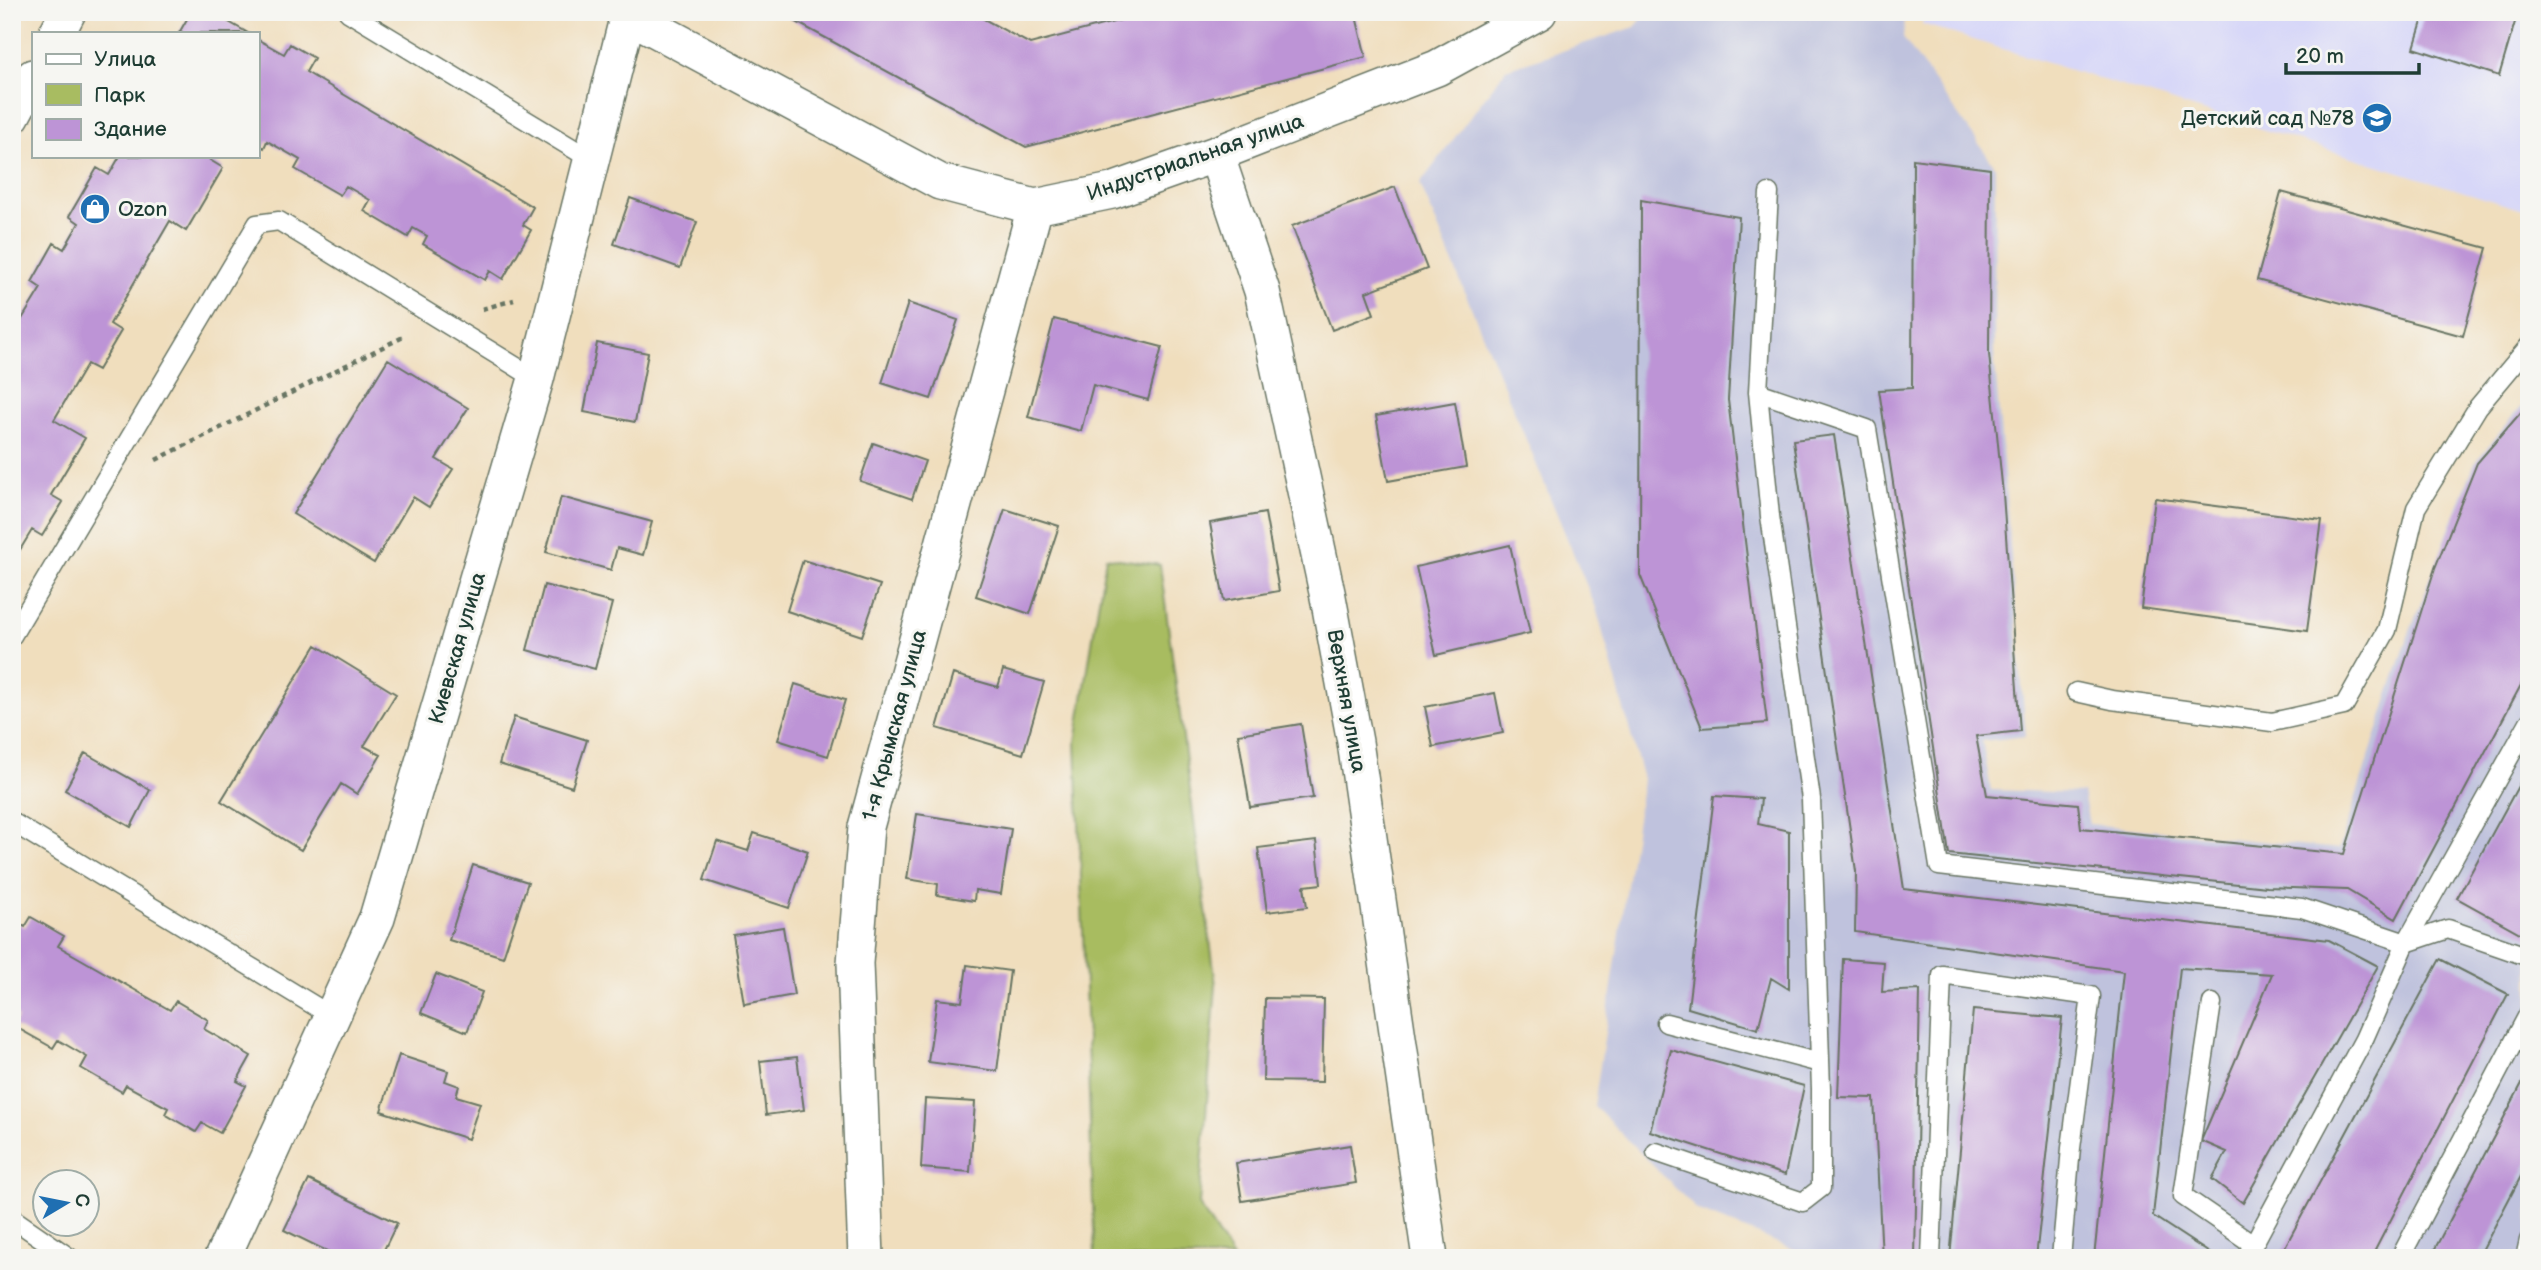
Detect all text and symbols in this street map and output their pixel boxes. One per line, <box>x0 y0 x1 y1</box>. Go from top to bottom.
legend <box>32 32 259 158</box>
scale bar <box>2286 32 2418 76</box>
text: 20 m <box>2296 44 2344 69</box>
text: Улица <box>94 47 157 72</box>
text: Парк <box>94 83 145 108</box>
school or university icon: Детский сад №78 <box>2360 101 2394 135</box>
place label: Детский сад №78 <box>2181 106 2354 131</box>
street label: Индустриальная улица <box>1083 108 1308 206</box>
text: Здание <box>94 117 167 142</box>
shop icon: Ozon <box>78 192 112 226</box>
place label: Ozon <box>118 197 167 222</box>
street label: Киевская улица <box>424 569 491 727</box>
street label: 1-я Крымская улица <box>857 626 932 823</box>
street label: Верхняя улица <box>1322 627 1372 775</box>
north arrow <box>32 1168 102 1238</box>
text: С <box>69 1192 94 1209</box>

